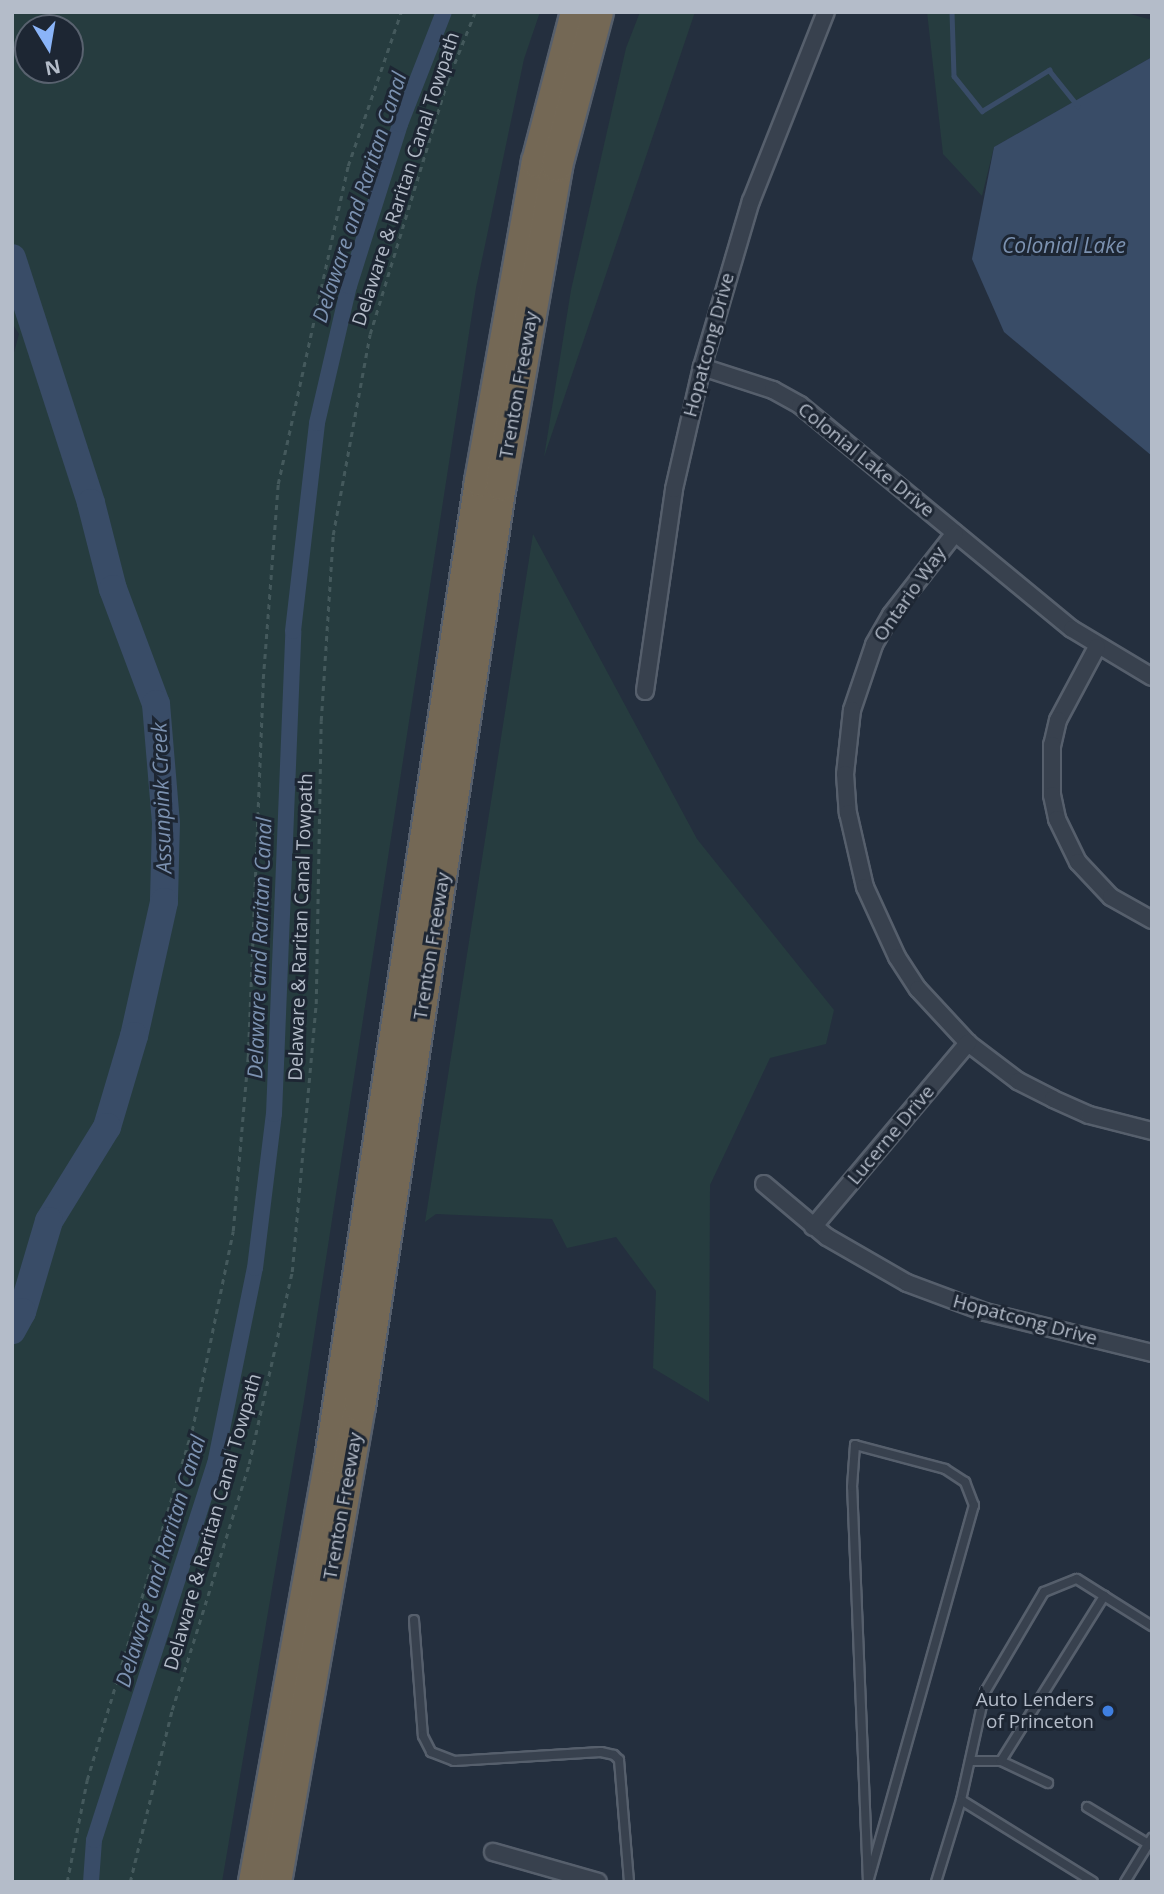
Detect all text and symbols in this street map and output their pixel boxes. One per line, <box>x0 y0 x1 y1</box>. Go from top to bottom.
north arrow <box>14 14 84 84</box>
street label: Delaware & Raritan Canal Towpath <box>348 29 464 329</box>
text: N <box>43 53 63 82</box>
water label: Delaware and Raritan Canal <box>307 69 411 325</box>
water label: Colonial Lake <box>1002 232 1126 258</box>
street label: Hopatcong Drive <box>679 270 739 420</box>
street label: Trenton Freeway <box>495 310 543 460</box>
street label: Colonial Lake Drive <box>793 398 939 522</box>
street label: Ontario Way <box>869 542 951 646</box>
water label: Assunpink Creek <box>146 722 176 874</box>
street label: Delaware & Raritan Canal Towpath <box>284 773 318 1081</box>
water label: Delaware and Raritan Canal <box>242 817 276 1079</box>
street label: Trenton Freeway <box>409 871 455 1021</box>
street label: Lucerne Drive <box>843 1081 939 1189</box>
street label: Hopatcong Drive <box>950 1290 1100 1350</box>
street label: Delaware & Raritan Canal Towpath <box>160 1371 266 1673</box>
street label: Trenton Freeway <box>319 1431 367 1581</box>
water label: Delaware and Raritan Canal <box>110 1432 210 1690</box>
place label: Auto Lenders of Princeton <box>976 1689 1094 1733</box>
marker: Auto Lenders of Princeton <box>1100 1703 1116 1719</box>

